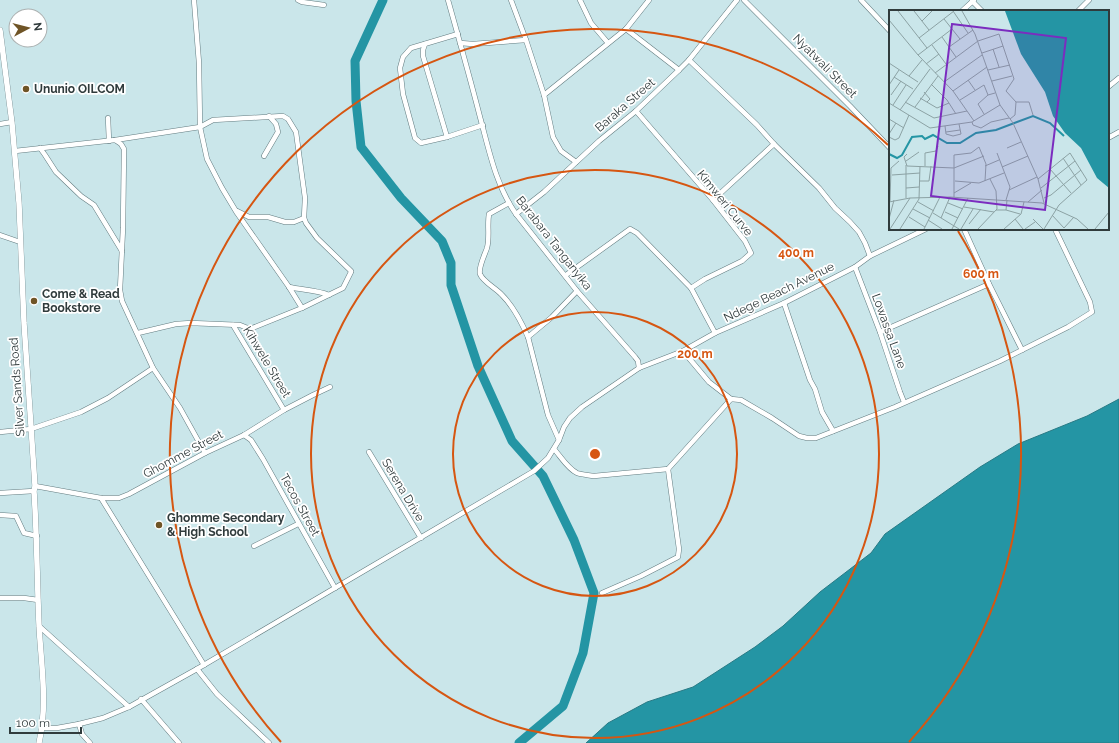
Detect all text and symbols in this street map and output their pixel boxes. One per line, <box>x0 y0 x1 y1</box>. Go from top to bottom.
north arrow <box>8 8 48 48</box>
inset map <box>889 10 1109 230</box>
text: N <box>30 22 44 32</box>
street label: Nyatwali Street <box>790 31 860 101</box>
street label: Baraka Street <box>592 75 658 135</box>
place label: Ununio OILCOM <box>34 82 125 96</box>
marker: Ununio OILCOM <box>21 84 31 94</box>
street label: Kimweri Curve <box>694 167 756 239</box>
street label: Barabara Tanganyika <box>513 193 595 293</box>
text: 400 m <box>778 246 814 260</box>
street label: Ndege Beach Avenue <box>721 259 837 325</box>
text: 600 m <box>963 267 999 281</box>
place label: Come & Read Bookstore <box>42 287 120 315</box>
street label: Lowassa Lane <box>869 292 909 370</box>
marker: Come & Read Bookstore <box>29 296 39 306</box>
street label: Kihwele Street <box>240 324 294 400</box>
street label: Silver Sands Road <box>7 337 27 437</box>
text: 200 m <box>677 347 713 361</box>
street label: Ghomme Street <box>141 427 225 481</box>
centre of rings <box>588 447 602 461</box>
street label: Serena Drive <box>379 456 427 524</box>
street label: Tecos Street <box>277 472 323 538</box>
place label: Ghomme Secondary & High School <box>167 511 285 539</box>
marker: Ghomme Secondary & High School <box>154 520 164 530</box>
scale bar <box>10 709 81 735</box>
text: 100 m <box>16 716 50 730</box>

